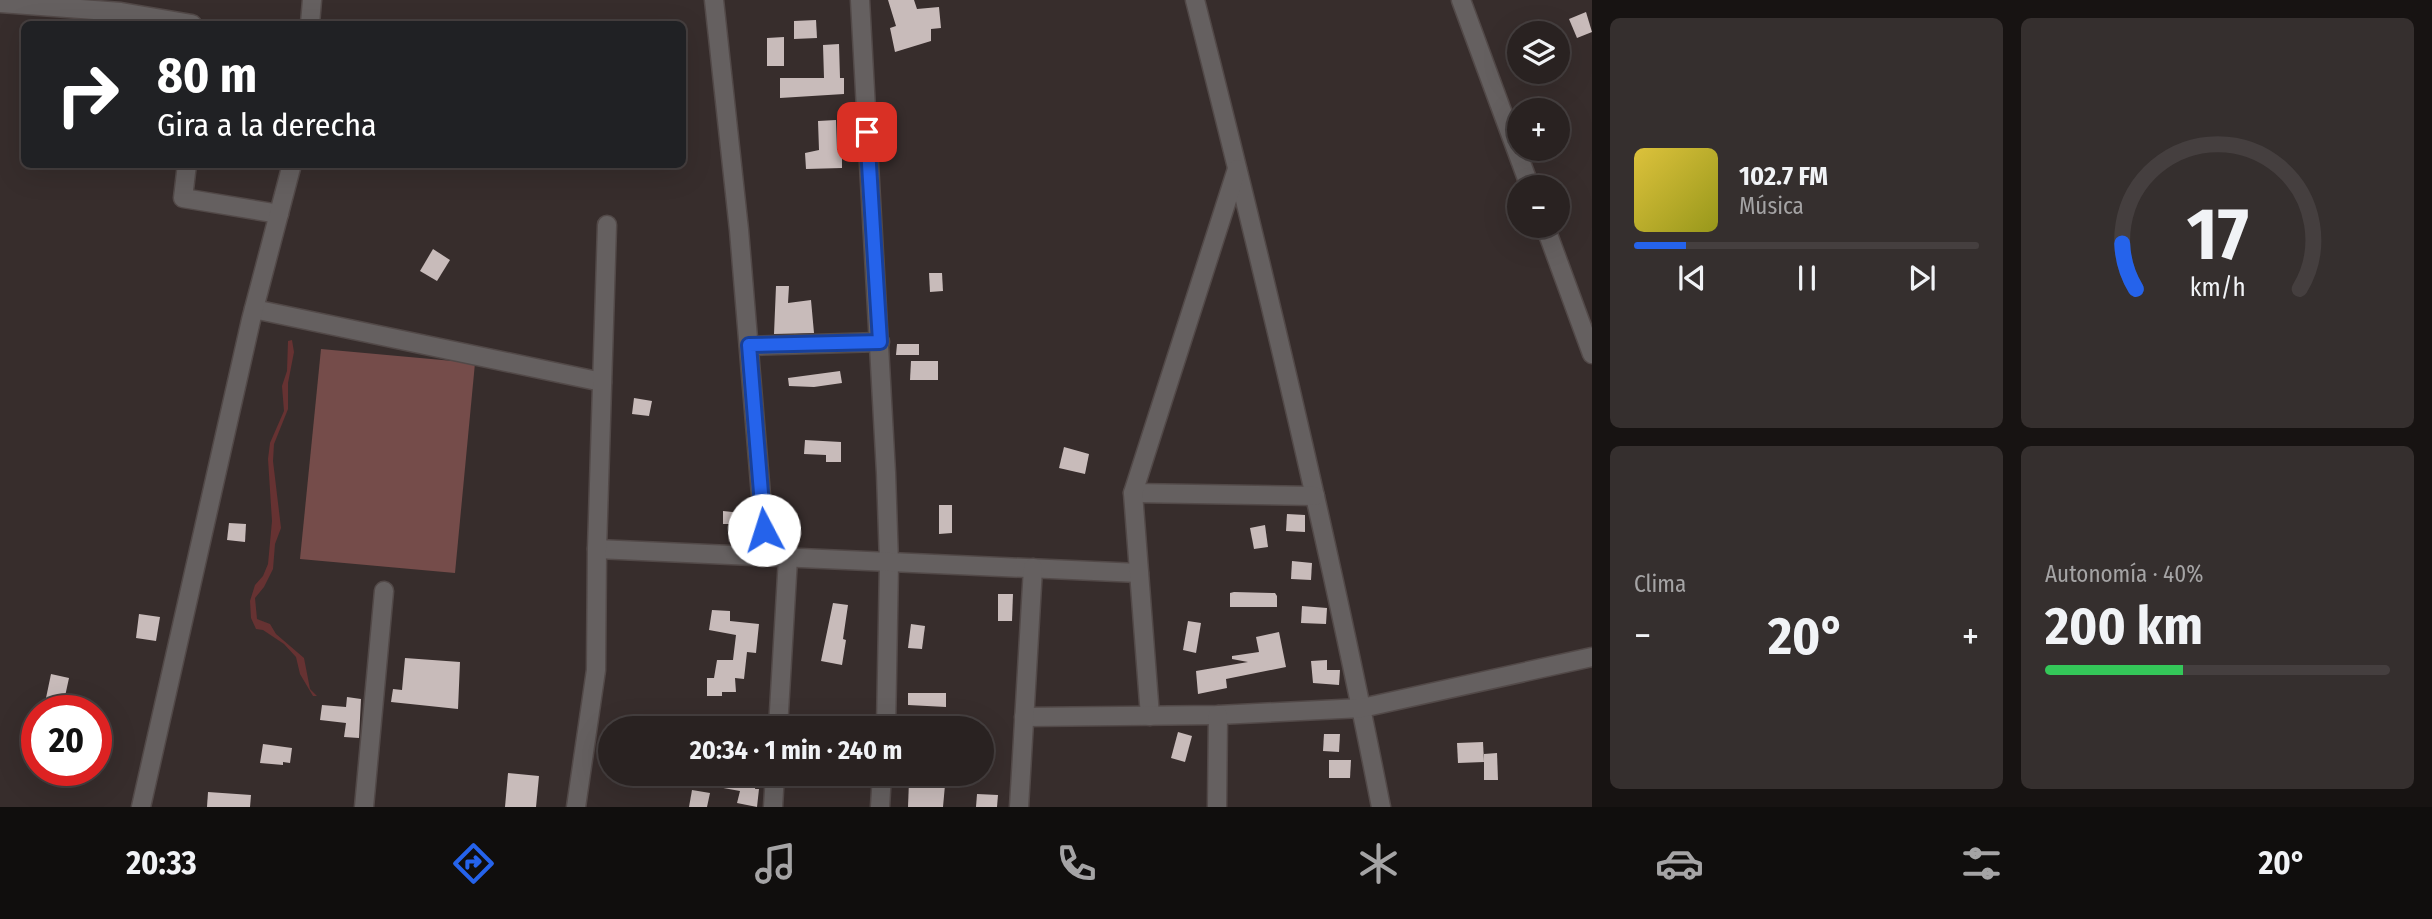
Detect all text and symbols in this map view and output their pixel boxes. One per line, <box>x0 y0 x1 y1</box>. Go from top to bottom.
map controls <box>1507 21 1570 238</box>
button: layers <box>1507 21 1570 84</box>
text: 80 m <box>157 46 257 105</box>
icon: right <box>42 49 133 140</box>
button: + <box>1507 98 1570 161</box>
pin <box>837 102 897 162</box>
text: Gira a la derecha <box>157 106 377 144</box>
icon: arrive <box>848 113 886 151</box>
text: 102.7 FM <box>1739 161 1828 192</box>
button: − <box>1507 175 1570 238</box>
text: 17 <box>2187 191 2248 278</box>
text: Música <box>1739 192 1804 220</box>
icon: previous <box>1673 259 1711 297</box>
icon: pause <box>1788 259 1826 297</box>
icon: next <box>1903 259 1941 297</box>
text: km/h <box>2190 273 2245 303</box>
position arrow <box>727 493 801 567</box>
text: Autonomía · 40% <box>2045 560 2203 588</box>
text: Clima <box>1634 570 1686 598</box>
text: 200 km <box>2045 595 2203 658</box>
text: 20° <box>1768 605 1845 668</box>
text: − <box>1634 613 1651 659</box>
text: + <box>1962 613 1979 659</box>
speed limit sign: 20 <box>21 695 112 786</box>
text: 20:34 · 1 min · 240 m <box>690 735 902 766</box>
icon: directions <box>449 839 498 888</box>
icon: music <box>751 839 800 888</box>
icon: phone <box>1052 839 1101 888</box>
icon: climate <box>1354 839 1403 888</box>
icon: car <box>1655 839 1704 888</box>
icon: filters <box>1957 839 2006 888</box>
text: 20:33 <box>126 844 197 882</box>
text: 20° <box>2258 844 2306 882</box>

